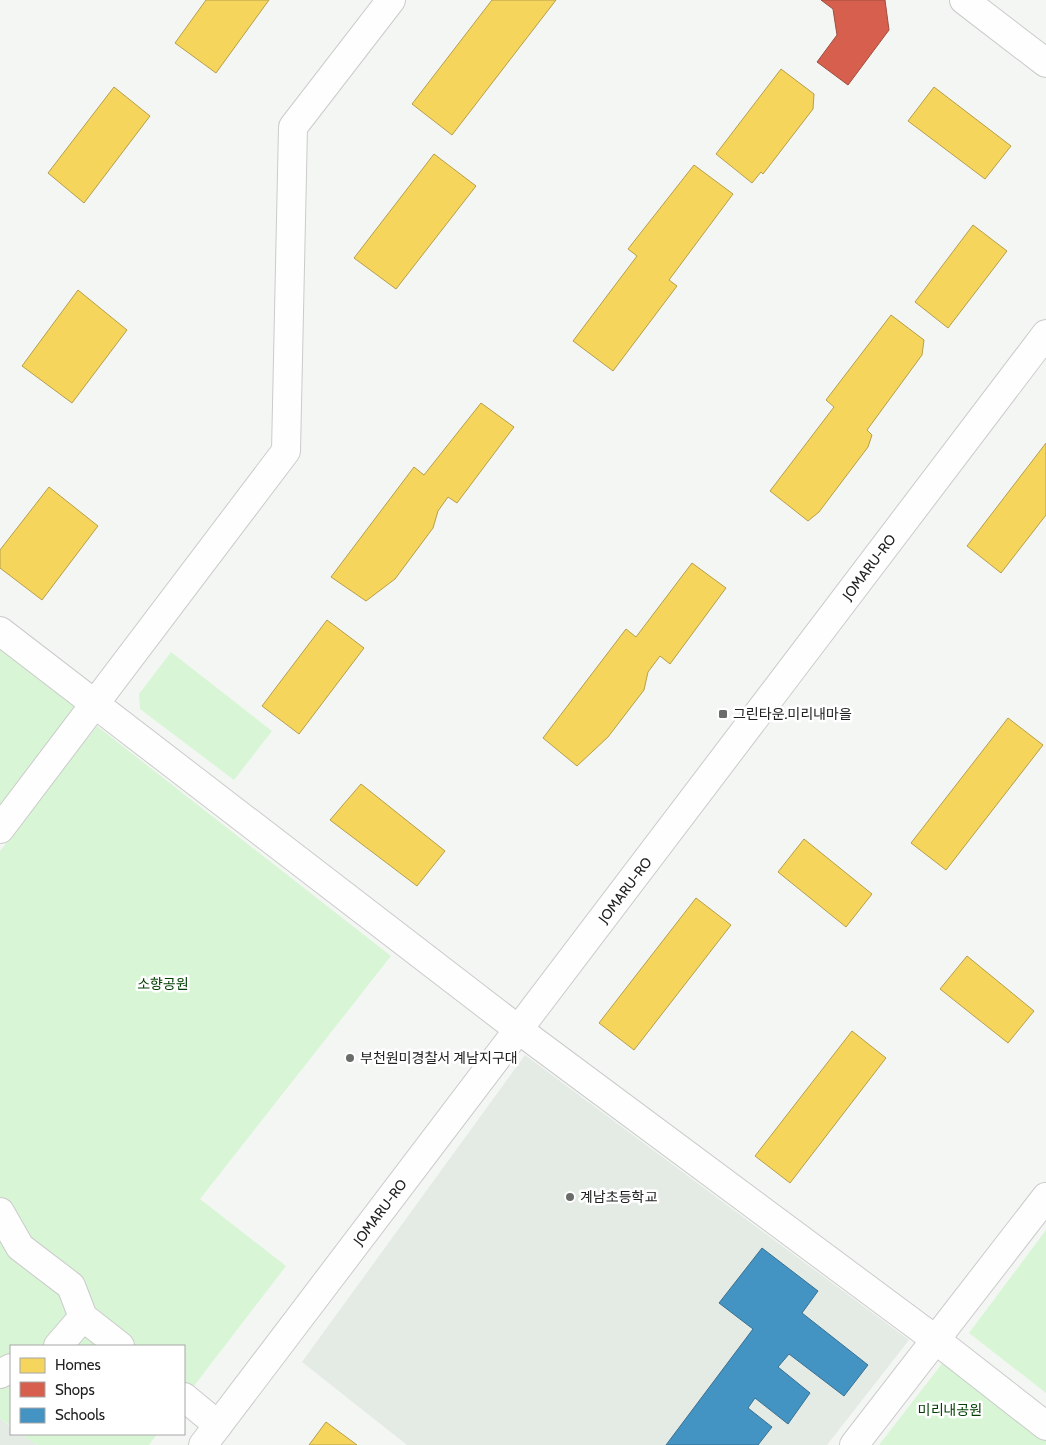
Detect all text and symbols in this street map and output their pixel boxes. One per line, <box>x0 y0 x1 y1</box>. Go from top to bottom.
street label: JOMARU-RO <box>838 530 900 604</box>
place label: 그린타운.미리내마을 <box>733 705 852 723</box>
marker: 그린타운.미리내마을 <box>717 708 729 720</box>
street label: JOMARU-RO <box>594 853 656 927</box>
park label: 소향공원 <box>137 975 189 993</box>
place label: 부천원미경찰서 계남지구대 <box>360 1049 518 1067</box>
marker: 부천원미경찰서 계남지구대 <box>344 1052 356 1064</box>
street label: JOMARU-RO <box>349 1175 411 1249</box>
place label: 계남초등학교 <box>580 1188 657 1206</box>
marker: 계남초등학교 <box>564 1191 576 1203</box>
legend <box>10 1345 185 1435</box>
text: Homes <box>55 1356 101 1374</box>
text: Shops <box>55 1381 95 1399</box>
park label: 미리내공원 <box>918 1401 982 1419</box>
text: Schools <box>55 1406 105 1424</box>

